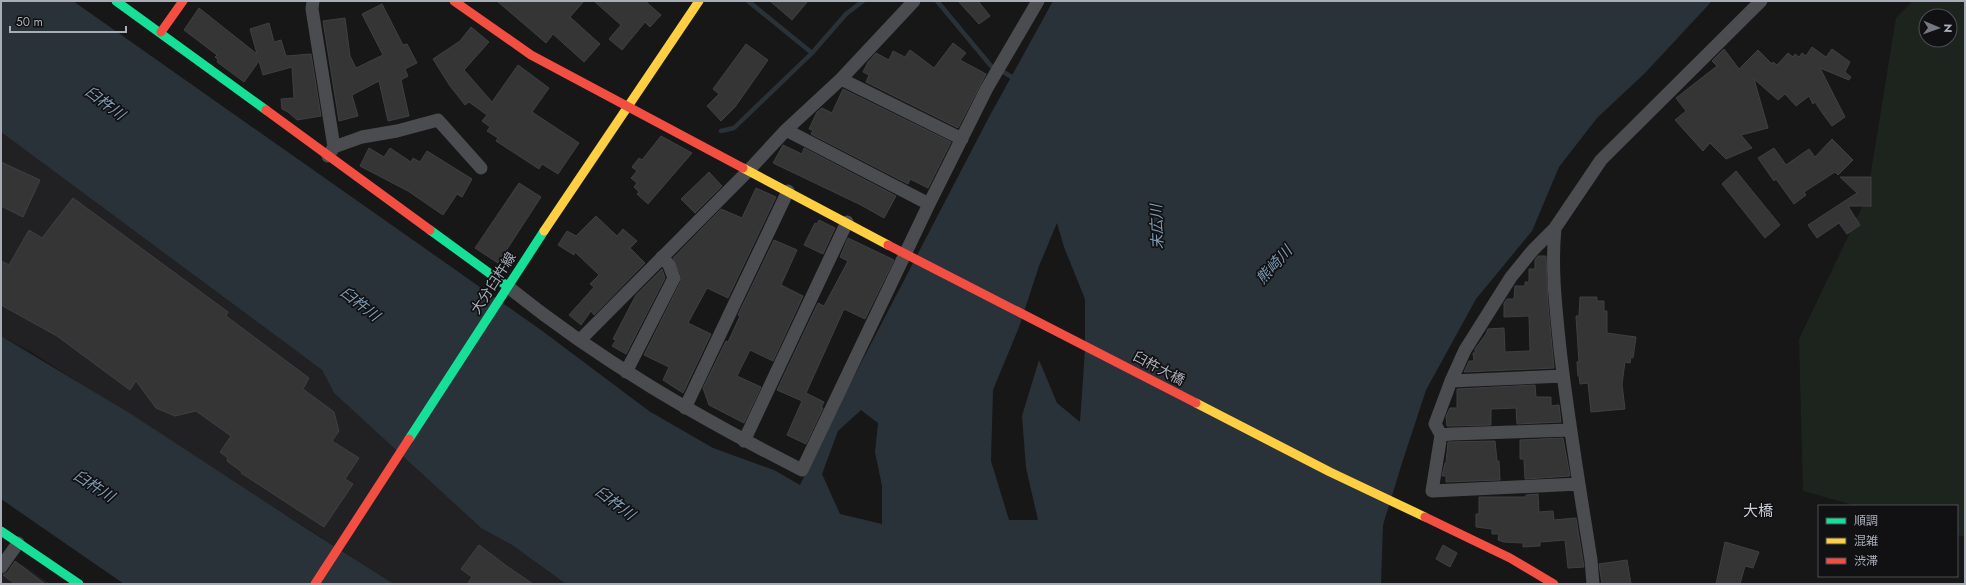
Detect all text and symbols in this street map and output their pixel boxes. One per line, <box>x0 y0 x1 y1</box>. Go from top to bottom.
scale bar <box>10 8 126 34</box>
north arrow <box>1918 8 1958 48</box>
text: 50 m <box>16 13 43 31</box>
text: N <box>1940 24 1956 33</box>
water label: 臼杵川 <box>80 81 131 127</box>
water label: 末広川 <box>1145 202 1169 250</box>
water label: 熊崎川 <box>1251 239 1299 289</box>
street label: 大分臼杵線 <box>466 248 520 318</box>
water label: 臼杵川 <box>335 281 386 328</box>
street label: 臼杵大橋 <box>1130 346 1188 390</box>
water label: 臼杵川 <box>69 465 121 509</box>
water label: 臼杵川 <box>590 481 641 527</box>
district label: 大橋 <box>1743 500 1773 522</box>
legend <box>1818 505 1958 577</box>
text: 順調 <box>1854 512 1878 530</box>
text: 混雑 <box>1854 532 1878 550</box>
text: 渋滞 <box>1854 552 1878 570</box>

